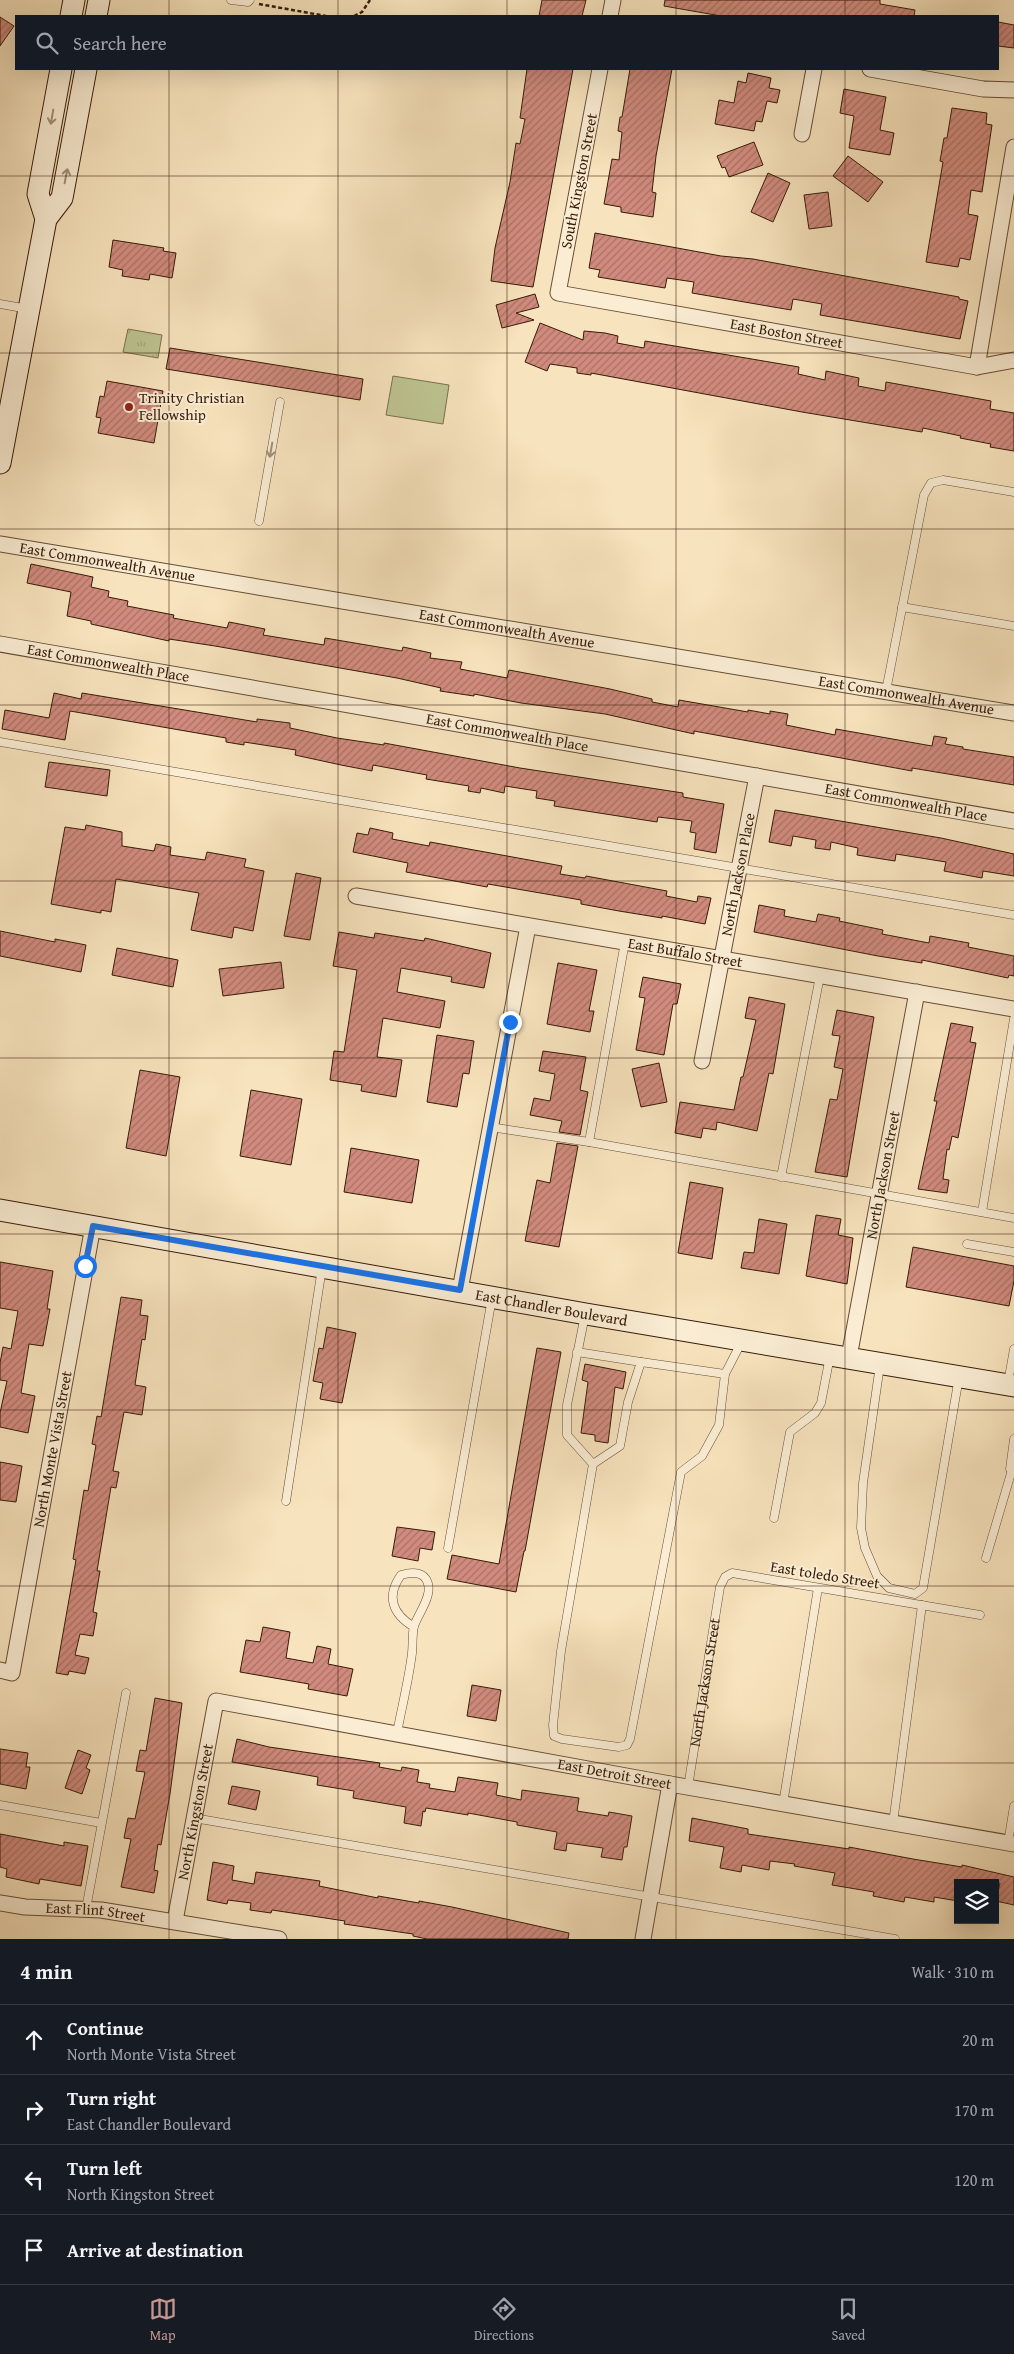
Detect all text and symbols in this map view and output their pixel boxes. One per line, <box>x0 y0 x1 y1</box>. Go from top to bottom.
search box <box>15 15 999 70</box>
icon: search <box>33 29 61 57</box>
text: Search here <box>73 29 167 57</box>
one-way arrow <box>47 108 56 124</box>
street label: South Kingston Street <box>555 111 602 250</box>
one-way arrow <box>62 168 72 184</box>
street label: East Boston Street <box>729 313 845 353</box>
place label: Trinity Christian Fellowship <box>139 387 245 425</box>
marker: Trinity Christian Fellowship <box>123 401 135 413</box>
one-way arrow <box>266 442 276 458</box>
street label: East Commonwealth Avenue <box>18 536 197 586</box>
street label: East Commonwealth Avenue <box>418 603 596 653</box>
street label: East Commonwealth Place <box>26 638 191 687</box>
street label: East Commonwealth Avenue <box>817 670 996 720</box>
street label: East Commonwealth Place <box>425 708 590 757</box>
street label: East Commonwealth Place <box>824 777 989 826</box>
street label: North Jackson Place <box>715 811 760 938</box>
street label: East Buffalo Street <box>626 932 745 972</box>
route end <box>499 1011 522 1034</box>
street label: North Jackson Street <box>860 1109 905 1241</box>
route start <box>74 1255 97 1278</box>
street label: East Chandler Boulevard <box>474 1284 629 1331</box>
street label: North Monte Vista Street <box>28 1368 77 1529</box>
street label: East toledo Street <box>769 1556 882 1594</box>
street label: North Jackson Street <box>684 1616 725 1748</box>
street label: North Kingston Street <box>172 1741 218 1882</box>
street label: East Detroit Street <box>556 1753 674 1794</box>
map controls <box>954 1879 999 1924</box>
button: layers <box>954 1879 999 1924</box>
street label: East Flint Street <box>45 1897 148 1927</box>
text: 4 min <box>20 1956 72 1987</box>
text: Walk · 310 m <box>911 1960 994 1984</box>
text: Continue <box>67 2014 144 2042</box>
icon: ahead <box>20 2026 48 2054</box>
text: 20 m <box>962 2028 994 2052</box>
text: North Monte Vista Street <box>67 2042 236 2066</box>
text: Turn right <box>67 2084 156 2112</box>
icon: right <box>20 2096 48 2124</box>
text: 170 m <box>954 2098 994 2122</box>
text: East Chandler Boulevard <box>67 2112 231 2136</box>
text: Turn left <box>67 2154 142 2182</box>
icon: left <box>20 2166 48 2194</box>
text: 120 m <box>954 2168 994 2192</box>
text: North Kingston Street <box>67 2182 214 2206</box>
icon: arrive <box>20 2236 48 2264</box>
text: Arrive at destination <box>67 2236 243 2264</box>
tab: Map <box>149 2295 177 2345</box>
tab: Directions <box>474 2295 534 2345</box>
tab: Saved <box>831 2295 865 2345</box>

